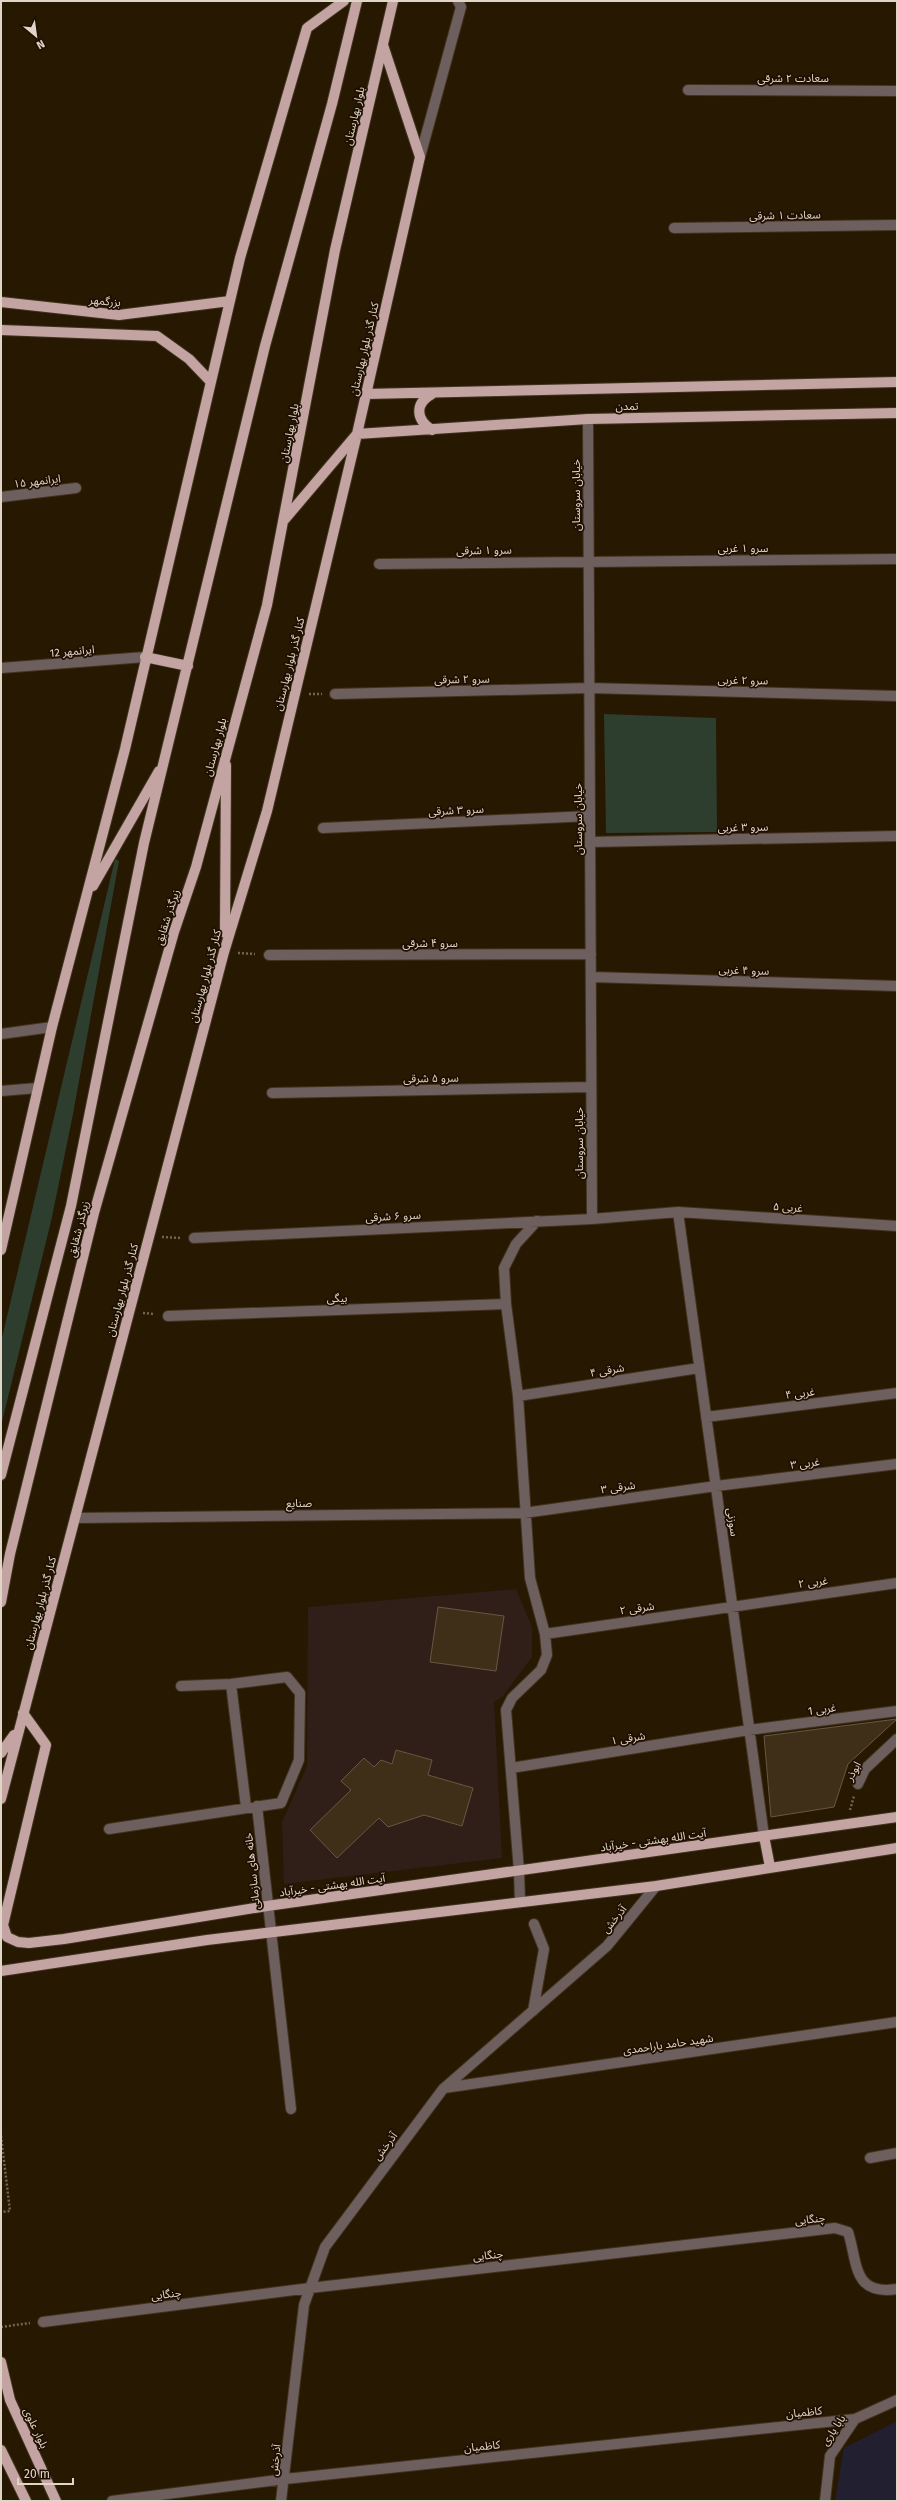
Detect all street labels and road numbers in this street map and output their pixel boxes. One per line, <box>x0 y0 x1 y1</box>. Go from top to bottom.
street label: سعادت ۲ شرقی <box>757 72 829 85</box>
street label: بلوار بهارستان <box>341 85 368 147</box>
street label: سعادت ۱ شرقی <box>749 208 821 223</box>
street label: بزرگمهر <box>88 294 121 309</box>
street label: کنار گذر بلوار بهارستان <box>347 301 382 397</box>
street label: تمدن <box>615 400 639 413</box>
street label: بلوار بهارستان <box>277 402 302 464</box>
street label: خیابان سروستان <box>570 459 583 531</box>
street label: ایرانمهر ۱۵ <box>13 472 61 491</box>
street label: سرو ۱ غربی <box>718 542 769 555</box>
street label: سرو ۱ شرقی <box>456 544 512 557</box>
street label: کنار گذر بلوار بهارستان <box>272 616 308 712</box>
street label: ایرانمهر 12 <box>49 643 95 660</box>
street label: سرو ۲ شرقی <box>434 673 490 686</box>
street label: سرو ۲ غربی <box>718 674 769 687</box>
street label: بلوار بهارستان <box>201 716 230 778</box>
street label: خیابان سروستان <box>572 783 585 855</box>
street label: سرو ۳ شرقی <box>428 803 485 818</box>
street label: سرو ۳ غربی <box>718 821 769 834</box>
street label: زیرگذر شقایق <box>152 888 183 947</box>
street label: کنار گذر بلوار بهارستان <box>187 928 224 1024</box>
street label: سرو ۴ شرقی <box>402 937 458 950</box>
street label: سرو ۴ غربی <box>718 963 770 978</box>
street label: سرو ۵ شرقی <box>403 1072 459 1085</box>
street label: خیابان سروستان <box>573 1107 586 1179</box>
street label: زیرگذر شقایق <box>65 1200 92 1259</box>
street label: غربی ۵ <box>773 1200 804 1215</box>
street label: سرو ۶ شرقی <box>365 1209 422 1224</box>
street label: کنار گذر بلوار بهارستان <box>104 1242 141 1338</box>
street label: بیگی <box>326 1292 348 1305</box>
street label: شرقی ۴ <box>589 1361 626 1380</box>
street label: غربی ۴ <box>784 1385 816 1402</box>
street label: غربی ۳ <box>789 1455 821 1472</box>
street label: شرقی ۳ <box>600 1479 637 1496</box>
street label: صنایع <box>286 1497 312 1511</box>
street label: سوزنی <box>724 1507 741 1537</box>
street label: کنار گذر بلوار بهارستان <box>22 1555 59 1651</box>
street label: غربی ۲ <box>797 1574 829 1591</box>
street label: شرقی ۲ <box>619 1600 656 1617</box>
street label: غربی 1 <box>807 1701 837 1718</box>
street label: شرقی ۱ <box>610 1729 647 1748</box>
street label: ابوذر <box>842 1759 864 1784</box>
street label: آیت الله بهشتی - خیرآباد <box>599 1827 708 1854</box>
street label: خانه های سازمانی <box>242 1831 263 1910</box>
street label: آیت الله بهشتی - خیرآباد <box>278 1872 387 1899</box>
street label: آذرخش <box>599 1902 630 1936</box>
street label: شهید حامد یاراحمدی <box>622 2032 715 2057</box>
street label: آذرخش <box>371 2129 401 2163</box>
street label: چنگایی <box>794 2211 826 2229</box>
street label: چنگایی <box>472 2247 504 2265</box>
street label: چنگایی <box>150 2286 183 2304</box>
street label: کاظمیان <box>785 2404 823 2421</box>
street label: بلوار علوی <box>20 2406 51 2451</box>
street label: بابا یاری <box>818 2412 848 2448</box>
street label: کاظمیان <box>463 2438 501 2455</box>
street label: آذرخش <box>267 2443 284 2477</box>

